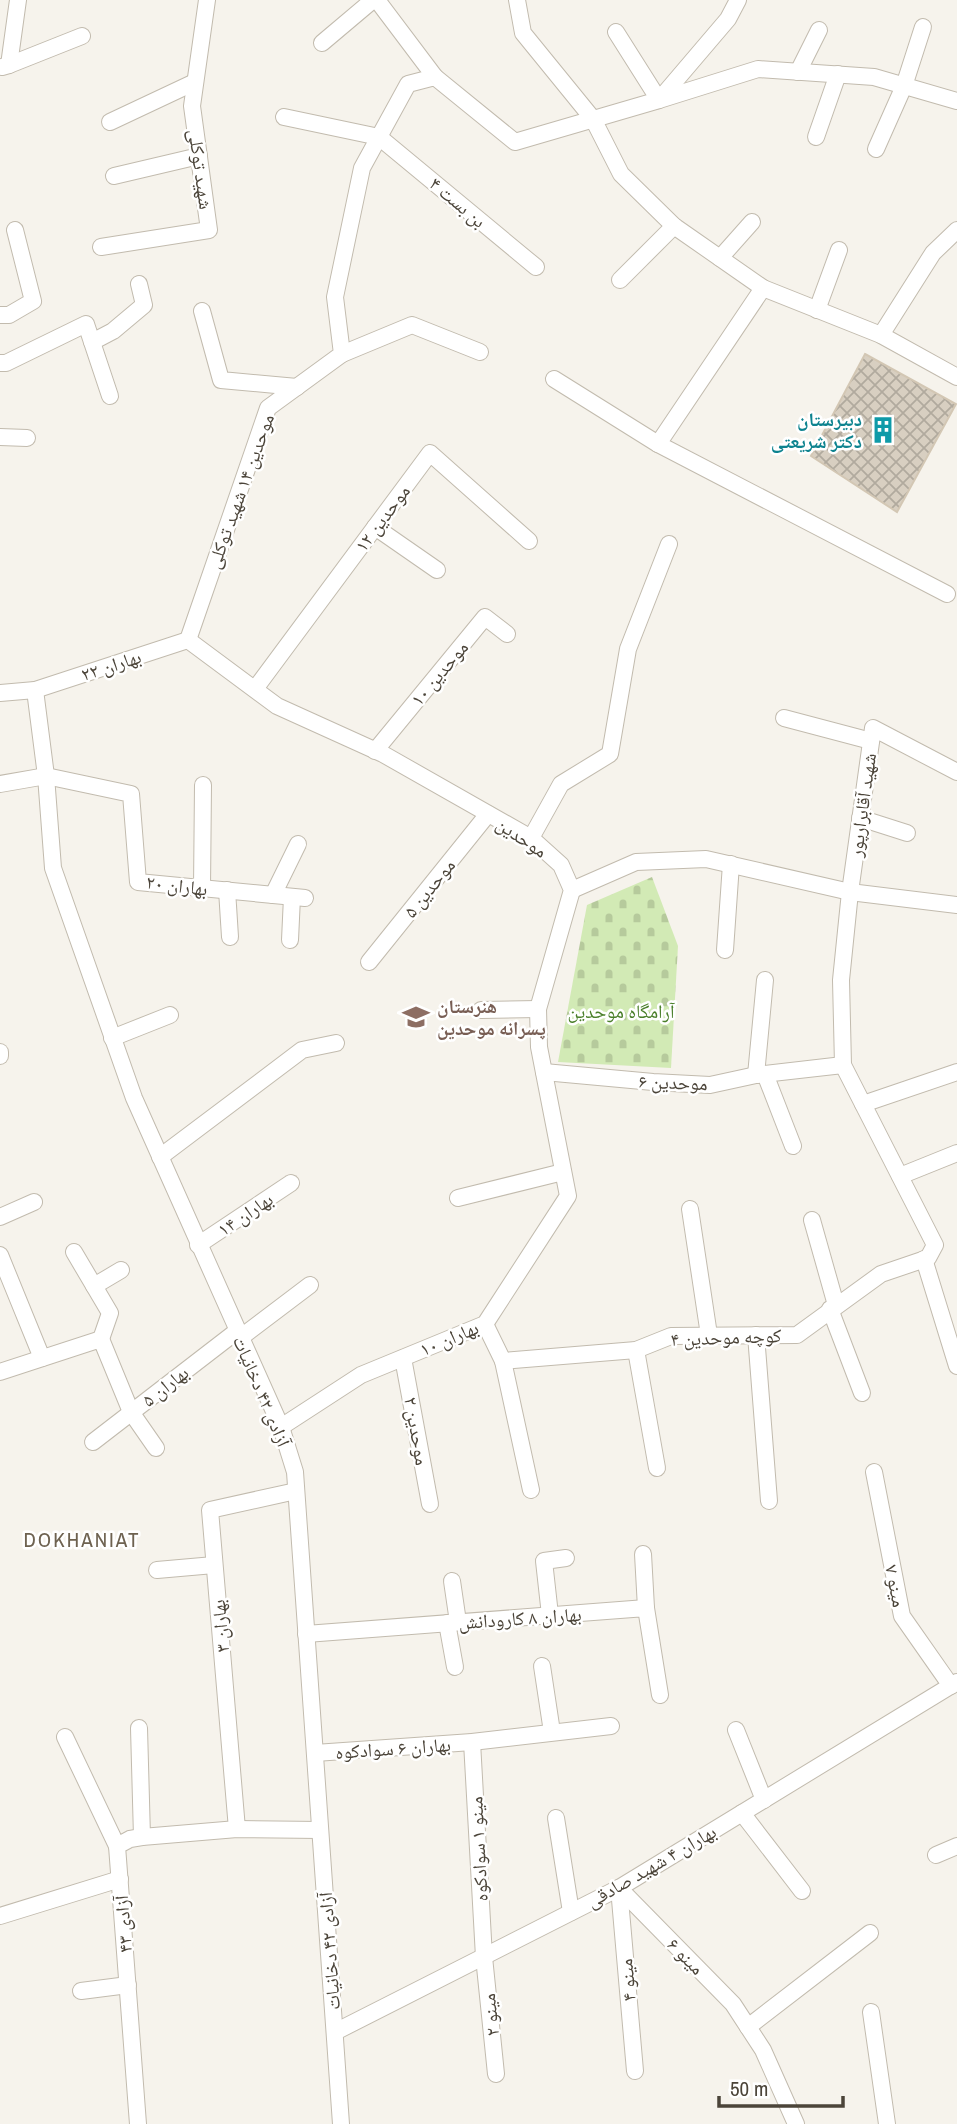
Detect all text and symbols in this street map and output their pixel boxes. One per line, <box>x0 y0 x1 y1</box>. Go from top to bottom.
street label: شهید توکلی <box>182 127 220 211</box>
street label: بن بست ۴ <box>424 171 492 233</box>
place label: دبیرستان دکتر شریعتی <box>771 406 862 454</box>
street label: موحدین ۱۴ شهید توکلی <box>200 410 280 572</box>
building icon: دبیرستان دکتر شریعتی <box>868 415 898 445</box>
street label: موحدین ۱۲ <box>348 479 416 557</box>
street label: موحدین ۱۰ <box>404 635 474 711</box>
street label: بهاران ۲۲ <box>78 643 144 687</box>
street label: شهید آقابرارپور <box>842 751 882 860</box>
street label: موحدین <box>491 810 553 864</box>
street label: موحدین ۵ <box>397 853 461 923</box>
street label: بهاران ۲۰ <box>145 868 209 902</box>
place label: هنرستان پسرانه موحدین <box>437 993 546 1041</box>
park label: آرامگاه موحدین <box>568 998 676 1024</box>
school or university icon: هنرستان پسرانه موحدین <box>401 1002 431 1032</box>
street label: موحدین ۶ <box>638 1068 708 1096</box>
street label: بهاران ۱۴ <box>212 1186 278 1242</box>
street label: بهاران ۱۰ <box>416 1314 482 1362</box>
street label: کوچه موحدین ۴ <box>670 1322 782 1352</box>
street label: آزادی ۴۲ دخانیات <box>227 1332 297 1451</box>
street label: بهاران ۵ <box>136 1359 194 1413</box>
street label: موحدین ۲ <box>398 1395 436 1467</box>
district label: DOKHANIAT <box>23 1525 141 1554</box>
street label: مینو ۷ <box>879 1563 913 1609</box>
street label: بهاران ۳ <box>205 1598 235 1654</box>
street label: بهاران ۸ کارودانش <box>458 1601 582 1635</box>
street label: بهاران ۶ سوادکوه <box>334 1731 452 1765</box>
street label: مینو ۱ سوادکوه <box>462 1796 494 1902</box>
street label: بهاران ۴ شهید صادقی <box>581 1818 721 1914</box>
street label: آزادی ۴۲ دخانیات <box>312 1890 346 2011</box>
street label: آزادی ۴۳ <box>108 1893 138 1954</box>
street label: مینو ۶ <box>662 1932 710 1980</box>
street label: مینو ۴ <box>612 1958 642 2002</box>
street label: مینو ۲ <box>475 1992 505 2038</box>
scale bar <box>719 2064 843 2108</box>
text: 50 m <box>730 2074 768 2103</box>

